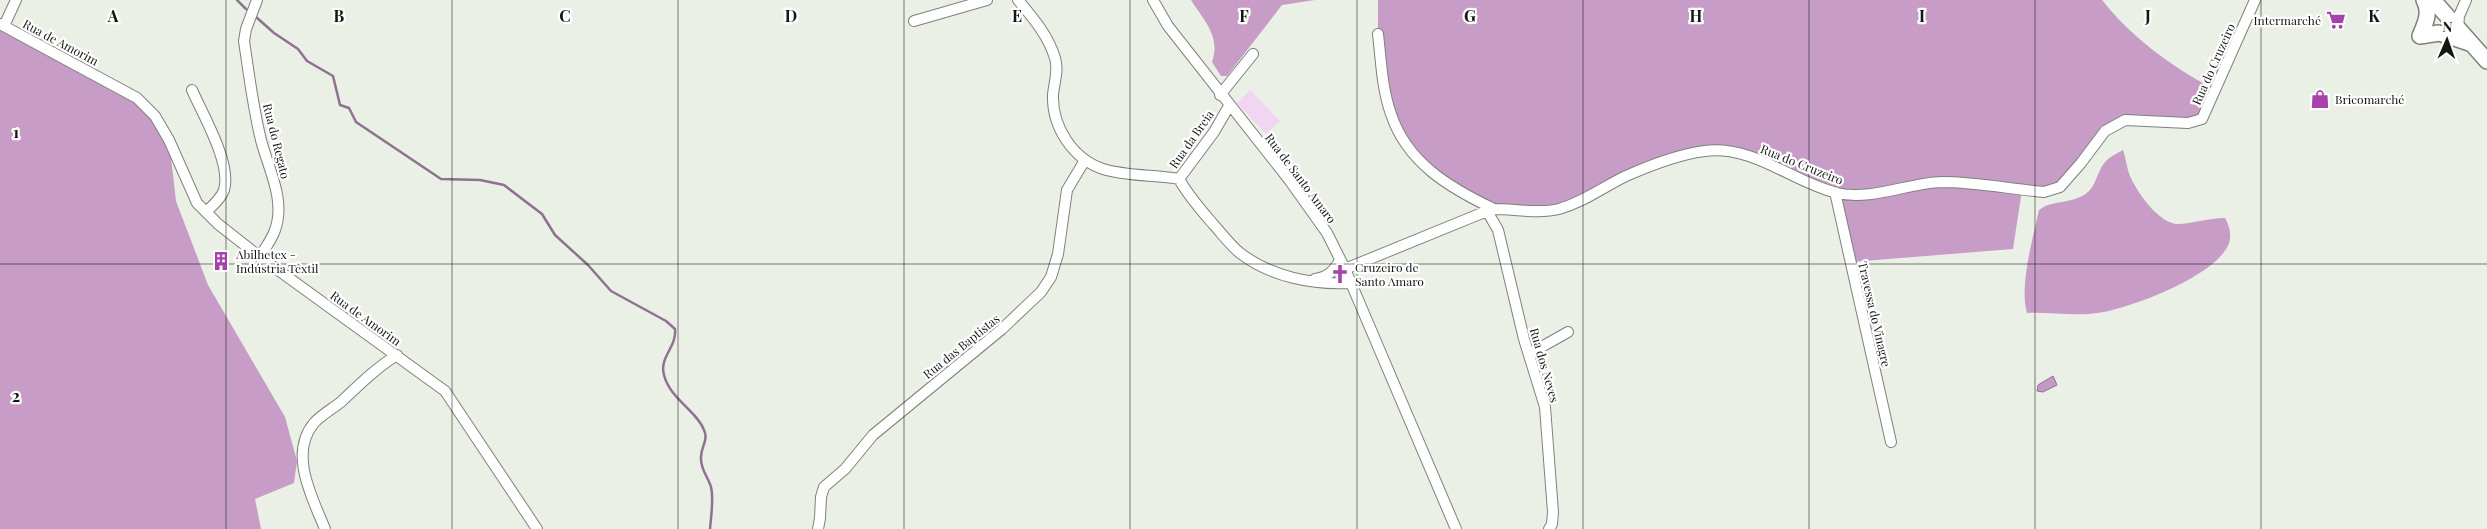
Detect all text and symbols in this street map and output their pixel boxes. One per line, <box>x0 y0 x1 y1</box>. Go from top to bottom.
text: A <box>107 5 119 26</box>
text: B <box>334 5 345 26</box>
text: C <box>559 5 571 26</box>
text: D <box>785 5 797 26</box>
text: E <box>1012 5 1022 26</box>
text: F <box>1239 5 1249 26</box>
text: G <box>1464 5 1476 26</box>
text: H <box>1690 5 1703 26</box>
text: I <box>1919 5 1925 26</box>
text: J <box>2144 5 2151 26</box>
text: K <box>2368 5 2380 26</box>
supermarket icon: Intermarché <box>2325 9 2347 31</box>
place label: Intermarché <box>2253 12 2321 28</box>
street label: Rua de Amorim <box>20 15 102 69</box>
north arrow <box>2422 15 2472 65</box>
text: N <box>2442 17 2453 36</box>
street label: Rua do Cruzeiro <box>2188 20 2238 107</box>
shop icon: Bricomarché <box>2309 88 2331 110</box>
place label: Bricomarché <box>2335 91 2404 107</box>
street label: Rua do Regato <box>260 102 294 181</box>
street label: Rua da Breia <box>1165 107 1217 171</box>
text: 1 <box>13 121 19 142</box>
street label: Rua de Santo Amaro <box>1262 130 1340 226</box>
street label: Rua do Cruzeiro <box>1758 140 1846 188</box>
place label: Abilhetex - Indústria Têxtil <box>235 246 319 276</box>
building icon: Abilhetex - Indústria Têxtil <box>210 250 232 272</box>
place label: Cruzeiro de Santo Amaro <box>1355 259 1424 289</box>
street label: Travessa do Vinagre <box>1855 260 1895 368</box>
church icon: Cruzeiro de Santo Amaro <box>1329 263 1351 285</box>
street label: Rua de Amorim <box>328 287 405 349</box>
street label: Rua das Baptistas <box>919 310 1003 382</box>
street label: Rua dos Neves <box>1527 326 1563 404</box>
text: 2 <box>12 385 20 406</box>

